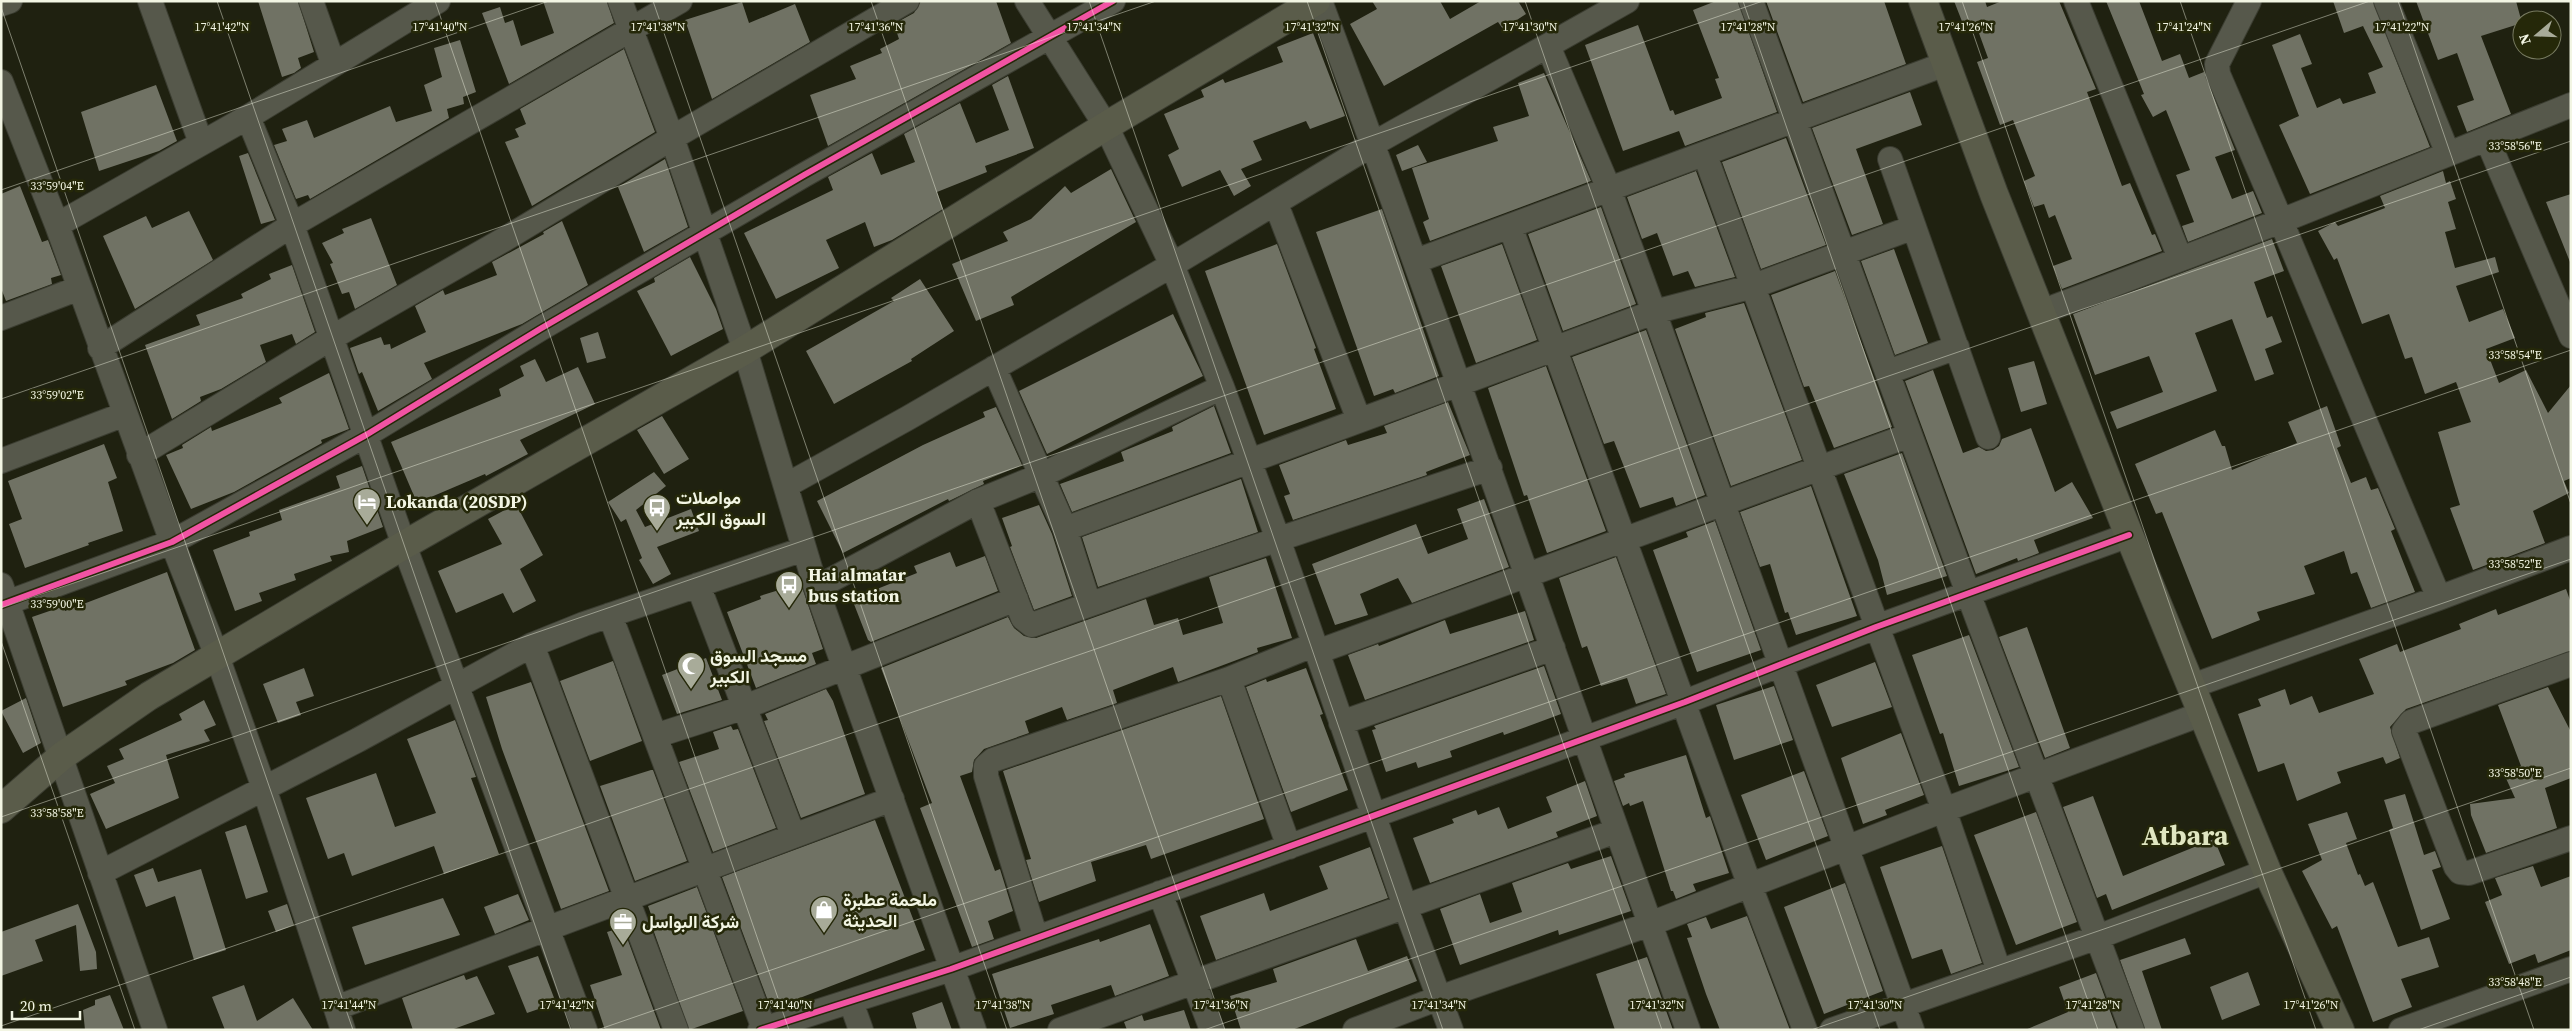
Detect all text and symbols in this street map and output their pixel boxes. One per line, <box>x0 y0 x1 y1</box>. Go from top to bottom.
north arrow <box>2512 10 2562 60</box>
text: 17°41'42"N <box>194 19 250 35</box>
text: 17°41'40"N <box>412 19 468 35</box>
text: 17°41'38"N <box>630 19 686 35</box>
text: 17°41'36"N <box>848 19 904 35</box>
text: 17°41'34"N <box>1066 19 1122 35</box>
text: 17°41'32"N <box>1284 19 1340 35</box>
text: 17°41'30"N <box>1502 19 1558 35</box>
text: 17°41'28"N <box>1720 19 1776 35</box>
text: 17°41'26"N <box>1938 19 1994 35</box>
text: 17°41'24"N <box>2156 19 2212 35</box>
text: 17°41'22"N <box>2374 19 2430 35</box>
text: N <box>2514 31 2536 47</box>
text: 33°58'56"E <box>2488 138 2542 154</box>
text: 33°59'04"E <box>30 178 84 194</box>
text: 33°58'54"E <box>2488 347 2542 363</box>
text: 33°59'02"E <box>30 387 84 403</box>
place label: مواصلات السوق الكبير <box>675 485 766 531</box>
hotel icon: Lokanda (20SDP) <box>352 487 382 526</box>
place label: Lokanda (20SDP) <box>386 489 528 514</box>
bus stop icon: مواصلات السوق الكبير <box>642 493 672 532</box>
text: 33°58'52"E <box>2488 556 2542 572</box>
place label: Hai almatar bus station <box>808 562 907 608</box>
bus stop icon: Hai almatar bus station <box>774 570 804 609</box>
text: 33°59'00"E <box>30 596 84 612</box>
place label: مسجد السوق الكبير <box>709 643 807 689</box>
mosque icon: مسجد السوق الكبير <box>676 651 706 690</box>
text: 33°58'50"E <box>2488 765 2542 781</box>
text: 33°58'58"E <box>30 805 84 821</box>
district label: Atbara <box>2141 816 2229 854</box>
place label: ملحمة عطبرة الحديثة <box>843 887 937 933</box>
shop icon: ملحمة عطبرة الحديثة <box>809 895 839 934</box>
office icon: شركة البواسل <box>608 907 638 946</box>
place label: شركة البواسل <box>642 909 739 934</box>
text: 33°58'48"E <box>2488 974 2542 990</box>
scale bar <box>12 988 80 1020</box>
text: 20 m <box>20 995 52 1016</box>
text: 17°41'44"N <box>321 997 377 1013</box>
text: 17°41'42"N <box>539 997 595 1013</box>
text: 17°41'40"N <box>757 997 813 1013</box>
text: 17°41'38"N <box>975 997 1031 1013</box>
text: 17°41'36"N <box>1193 997 1249 1013</box>
text: 17°41'34"N <box>1411 997 1467 1013</box>
text: 17°41'32"N <box>1629 997 1685 1013</box>
text: 17°41'30"N <box>1847 997 1903 1013</box>
text: 17°41'28"N <box>2065 997 2121 1013</box>
text: 17°41'26"N <box>2283 997 2339 1013</box>

